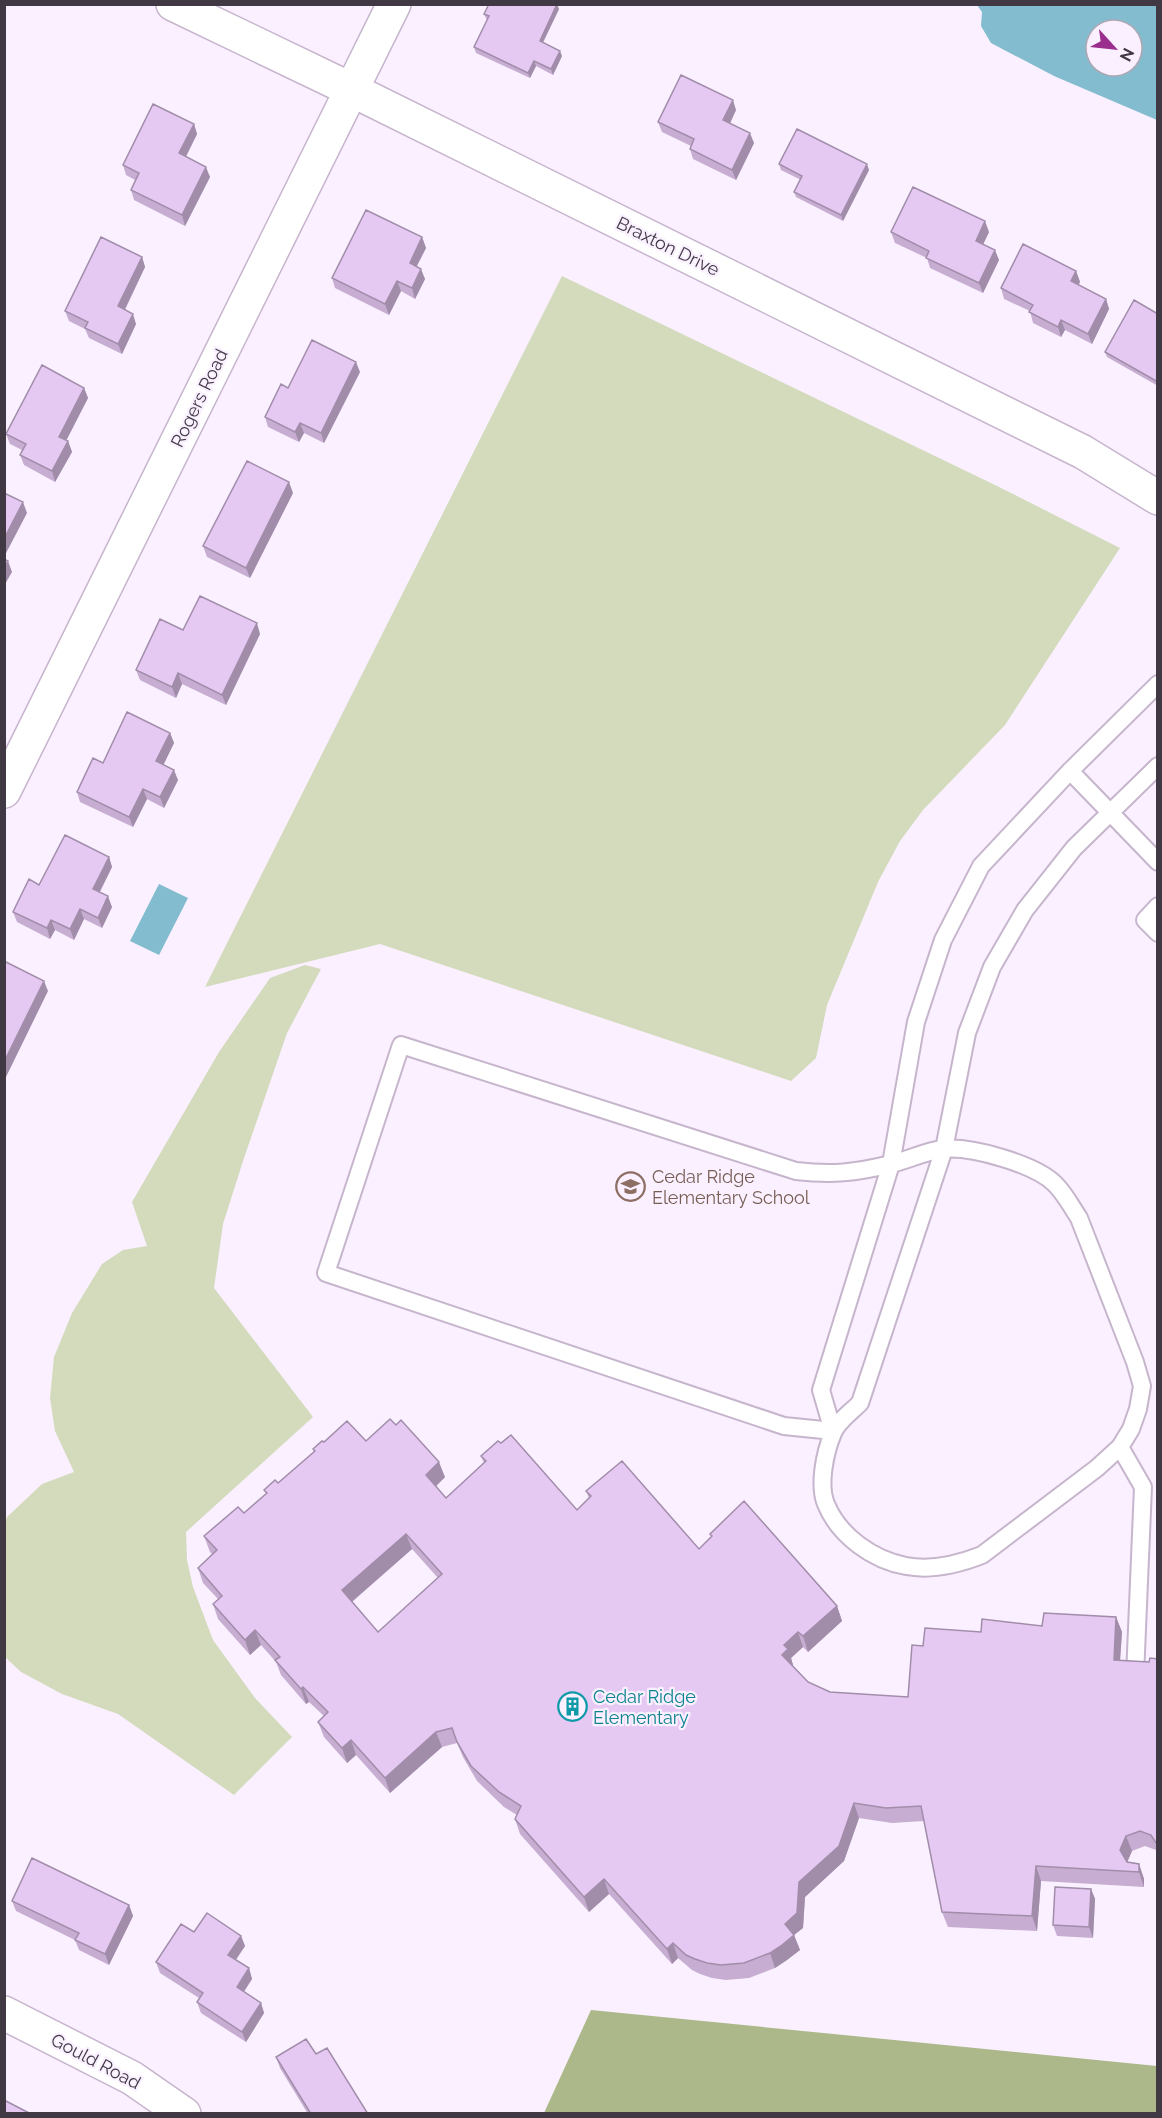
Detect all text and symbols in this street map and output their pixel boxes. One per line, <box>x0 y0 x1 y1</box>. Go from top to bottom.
north arrow <box>1084 18 1144 78</box>
text: N <box>1116 45 1138 64</box>
street label: Braxton Drive <box>613 212 723 280</box>
street label: Rogers Road <box>166 345 232 451</box>
place label: Cedar Ridge Elementary School <box>652 1166 810 1208</box>
school or university icon: Cedar Ridge Elementary School <box>615 1170 647 1202</box>
place label: Cedar Ridge Elementary <box>593 1686 696 1728</box>
building icon: Cedar Ridge Elementary <box>556 1690 588 1722</box>
street label: Gould Road <box>48 2029 144 2093</box>

